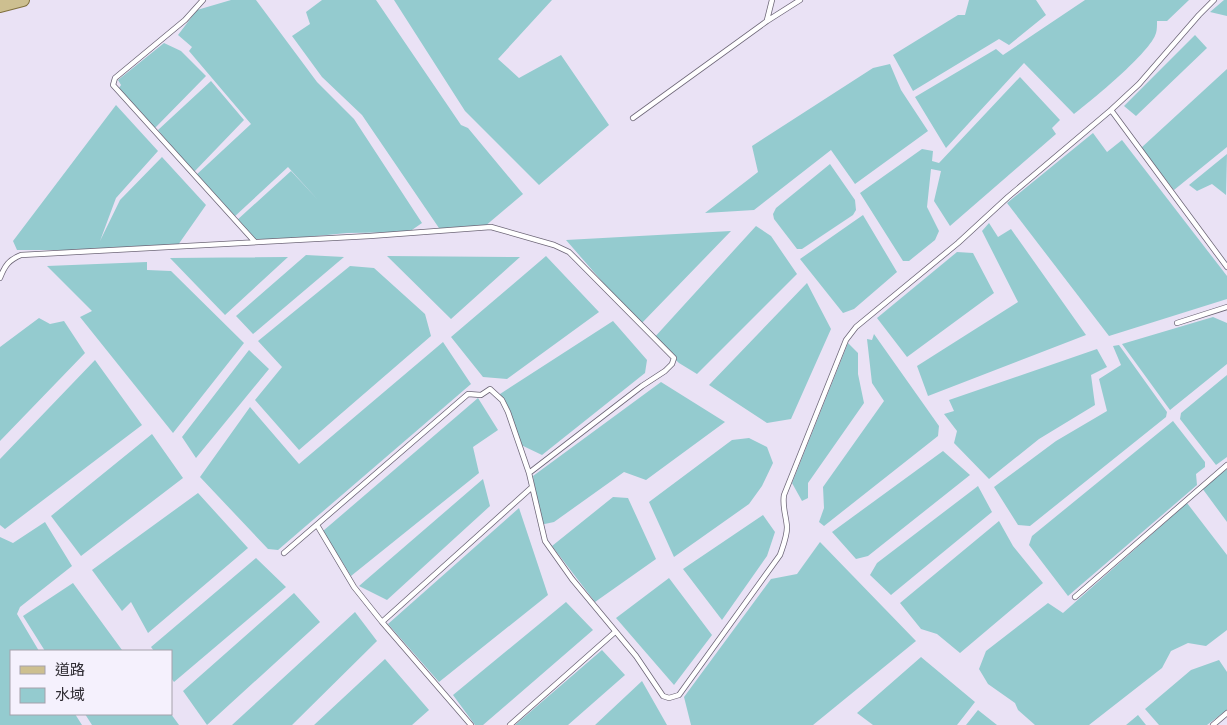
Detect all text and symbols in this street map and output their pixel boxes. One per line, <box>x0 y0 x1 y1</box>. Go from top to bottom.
legend <box>10 650 172 715</box>
text: 道路 <box>55 659 85 680</box>
text: 水域 <box>55 684 85 705</box>

